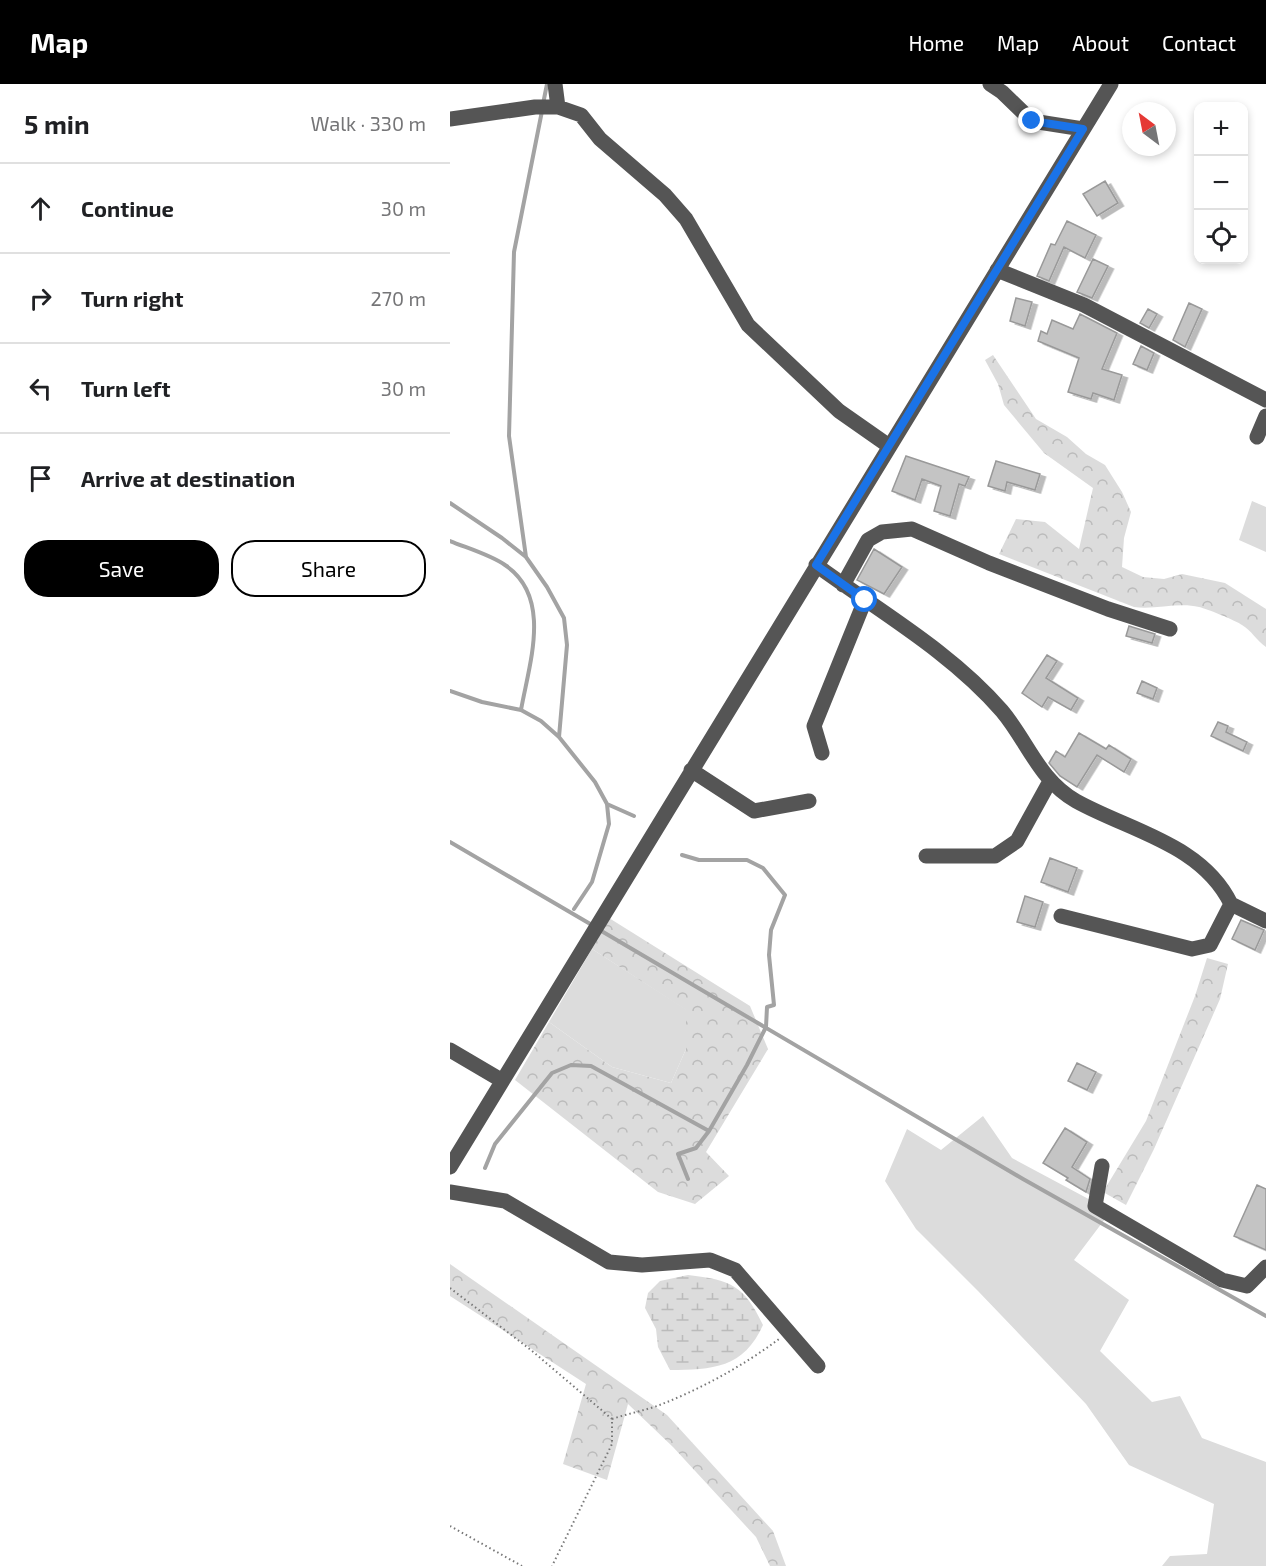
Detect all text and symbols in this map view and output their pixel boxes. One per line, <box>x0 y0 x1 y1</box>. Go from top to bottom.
text: Map <box>30 25 88 59</box>
text: Home <box>908 30 964 55</box>
text: Map <box>997 30 1039 55</box>
text: About <box>1072 30 1129 55</box>
text: Contact <box>1162 30 1236 55</box>
north arrow <box>1122 102 1176 156</box>
map controls <box>1194 102 1248 264</box>
button: + <box>1194 102 1248 156</box>
route end <box>1018 107 1044 133</box>
text: 5 min <box>24 108 90 139</box>
text: Walk · 330 m <box>310 111 426 135</box>
button: − <box>1194 156 1248 210</box>
icon: ahead <box>24 192 57 225</box>
text: Continue <box>81 195 174 221</box>
text: 30 m <box>381 196 426 220</box>
button: locate <box>1194 210 1248 264</box>
icon: right <box>24 282 57 315</box>
text: Turn right <box>81 285 183 311</box>
text: 270 m <box>370 286 426 310</box>
icon: left <box>24 372 57 405</box>
text: Turn left <box>81 375 170 401</box>
text: 30 m <box>381 376 426 400</box>
icon: arrive <box>24 462 57 495</box>
text: Arrive at destination <box>81 465 295 491</box>
button: Save <box>24 540 219 597</box>
button: Share <box>231 540 426 597</box>
route start <box>851 586 877 612</box>

